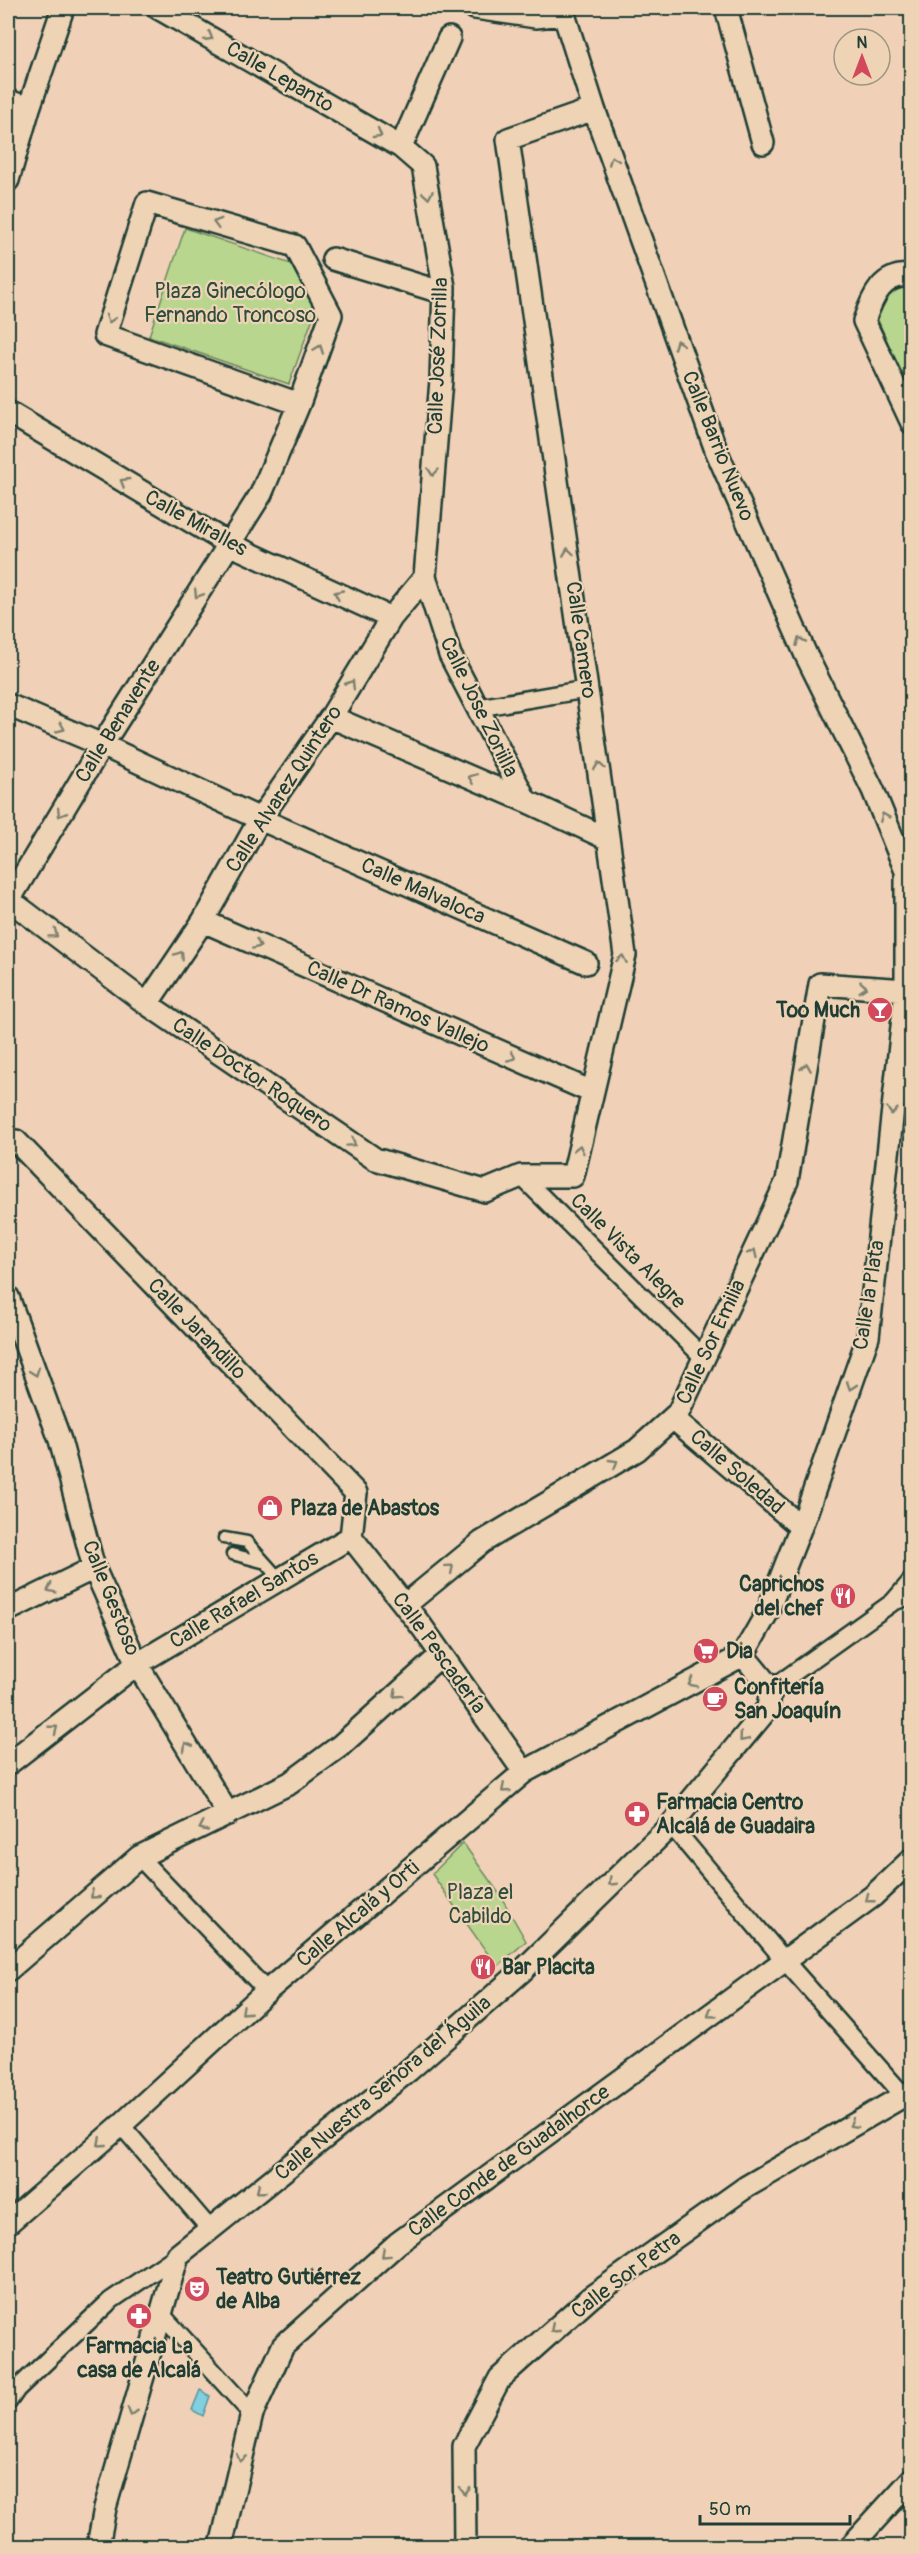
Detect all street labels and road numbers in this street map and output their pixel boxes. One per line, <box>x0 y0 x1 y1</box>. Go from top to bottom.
street label: Calle Lepanto <box>221 35 339 119</box>
street label: Calle José Zorrilla <box>422 277 454 435</box>
street label: Calle Barrio Nuevo <box>676 367 760 525</box>
street label: Calle Miralles <box>140 484 253 563</box>
street label: Calle Camero <box>559 580 603 700</box>
street label: Calle Jose Zoriilla <box>433 632 525 782</box>
street label: Calle Benavente <box>69 654 167 788</box>
street label: Calle Alvarez Quintero <box>220 700 348 878</box>
street label: Calle Malvaloca <box>357 852 489 930</box>
street label: Calle Dr Ramos Vallejo <box>302 955 494 1059</box>
street label: Calle Doctor Roquero <box>167 1012 337 1138</box>
street label: Calle Vista Alegre <box>564 1187 692 1315</box>
street label: Calle la Plata <box>847 1238 891 1352</box>
street label: Calle Jarandillo <box>142 1272 252 1386</box>
street label: Calle Sor Emilia <box>670 1275 752 1409</box>
street label: Calle Soledad <box>684 1423 790 1521</box>
street label: Calle Gestoso <box>76 1537 146 1659</box>
street label: Calle Rafael Santos <box>165 1545 324 1655</box>
street label: Calle Pescadería <box>386 1587 492 1719</box>
street label: Calle Alcalá y Orti <box>291 1854 425 1973</box>
street label: Calle Nuestra Señora del Águila <box>269 1989 497 2187</box>
street label: Calle Conde de Guadalhorce <box>403 2078 616 2243</box>
street label: Calle Sor Petra <box>566 2225 686 2325</box>

